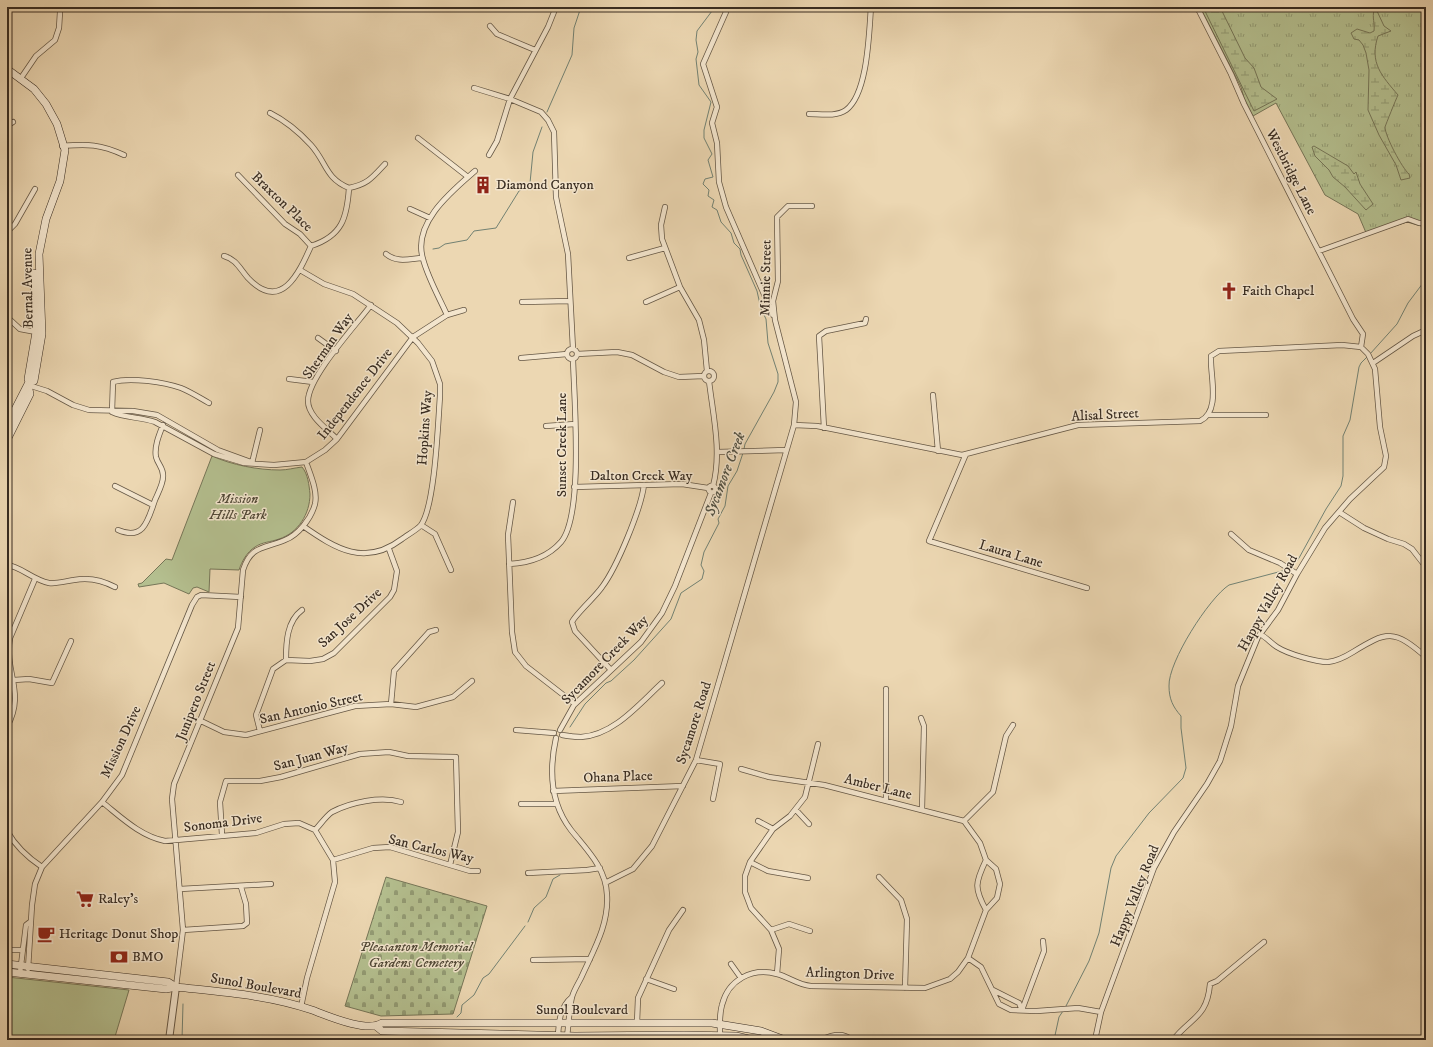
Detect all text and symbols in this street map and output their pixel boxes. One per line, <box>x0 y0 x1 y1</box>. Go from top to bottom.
street label: Westbridge Lane <box>1261 125 1320 218</box>
street label: Braxton Place <box>248 168 317 236</box>
building icon: Diamond Canyon <box>473 175 493 195</box>
place label: Diamond Canyon <box>496 176 594 194</box>
street label: Minnie Street <box>756 239 776 316</box>
street label: Bernal Avenue <box>18 247 38 329</box>
church icon: Faith Chapel <box>1219 281 1239 301</box>
place label: Faith Chapel <box>1242 282 1315 300</box>
street label: Sherman Way <box>299 309 358 383</box>
street label: Independence Drive <box>313 344 397 444</box>
street label: Hopkins Way <box>413 389 437 466</box>
street label: Sunset Creek Lane <box>553 393 571 497</box>
street label: Alisal Street <box>1071 404 1140 426</box>
water label: Sycamore Creek <box>700 429 750 519</box>
street label: Dalton Creek Way <box>590 467 693 485</box>
park label: Mission Hills Park <box>208 490 267 524</box>
street label: Laura Lane <box>977 536 1045 572</box>
street label: Happy Valley Road <box>1234 551 1302 655</box>
street label: San Jose Drive <box>314 584 386 652</box>
street label: Sycamore Creek Way <box>558 611 653 709</box>
street label: Junipero Street <box>171 658 220 745</box>
street label: Sycamore Road <box>672 679 716 767</box>
street label: San Antonio Street <box>258 687 365 729</box>
street label: Mission Drive <box>96 703 146 781</box>
street label: San Juan Way <box>272 738 351 776</box>
street label: Ohana Place <box>583 767 653 787</box>
street label: Amber Lane <box>842 770 914 804</box>
street label: Sonoma Drive <box>183 809 263 837</box>
street label: San Carlos Way <box>387 830 476 868</box>
street label: Happy Valley Road <box>1106 842 1164 950</box>
supermarket icon: Raley's <box>75 889 95 909</box>
place label: Raley's <box>98 890 138 908</box>
cafe icon: Heritage Donut Shop <box>36 924 56 944</box>
place label: Heritage Donut Shop <box>59 925 178 943</box>
park label: Pleasanton Memorial Gardens Cemetery <box>360 938 474 972</box>
bank icon: BMO <box>109 947 129 967</box>
place label: BMO <box>132 948 164 966</box>
street label: Arlington Drive <box>805 963 895 985</box>
street label: Sunol Boulevard <box>209 969 303 1003</box>
street label: Sunol Boulevard <box>536 1001 628 1019</box>

